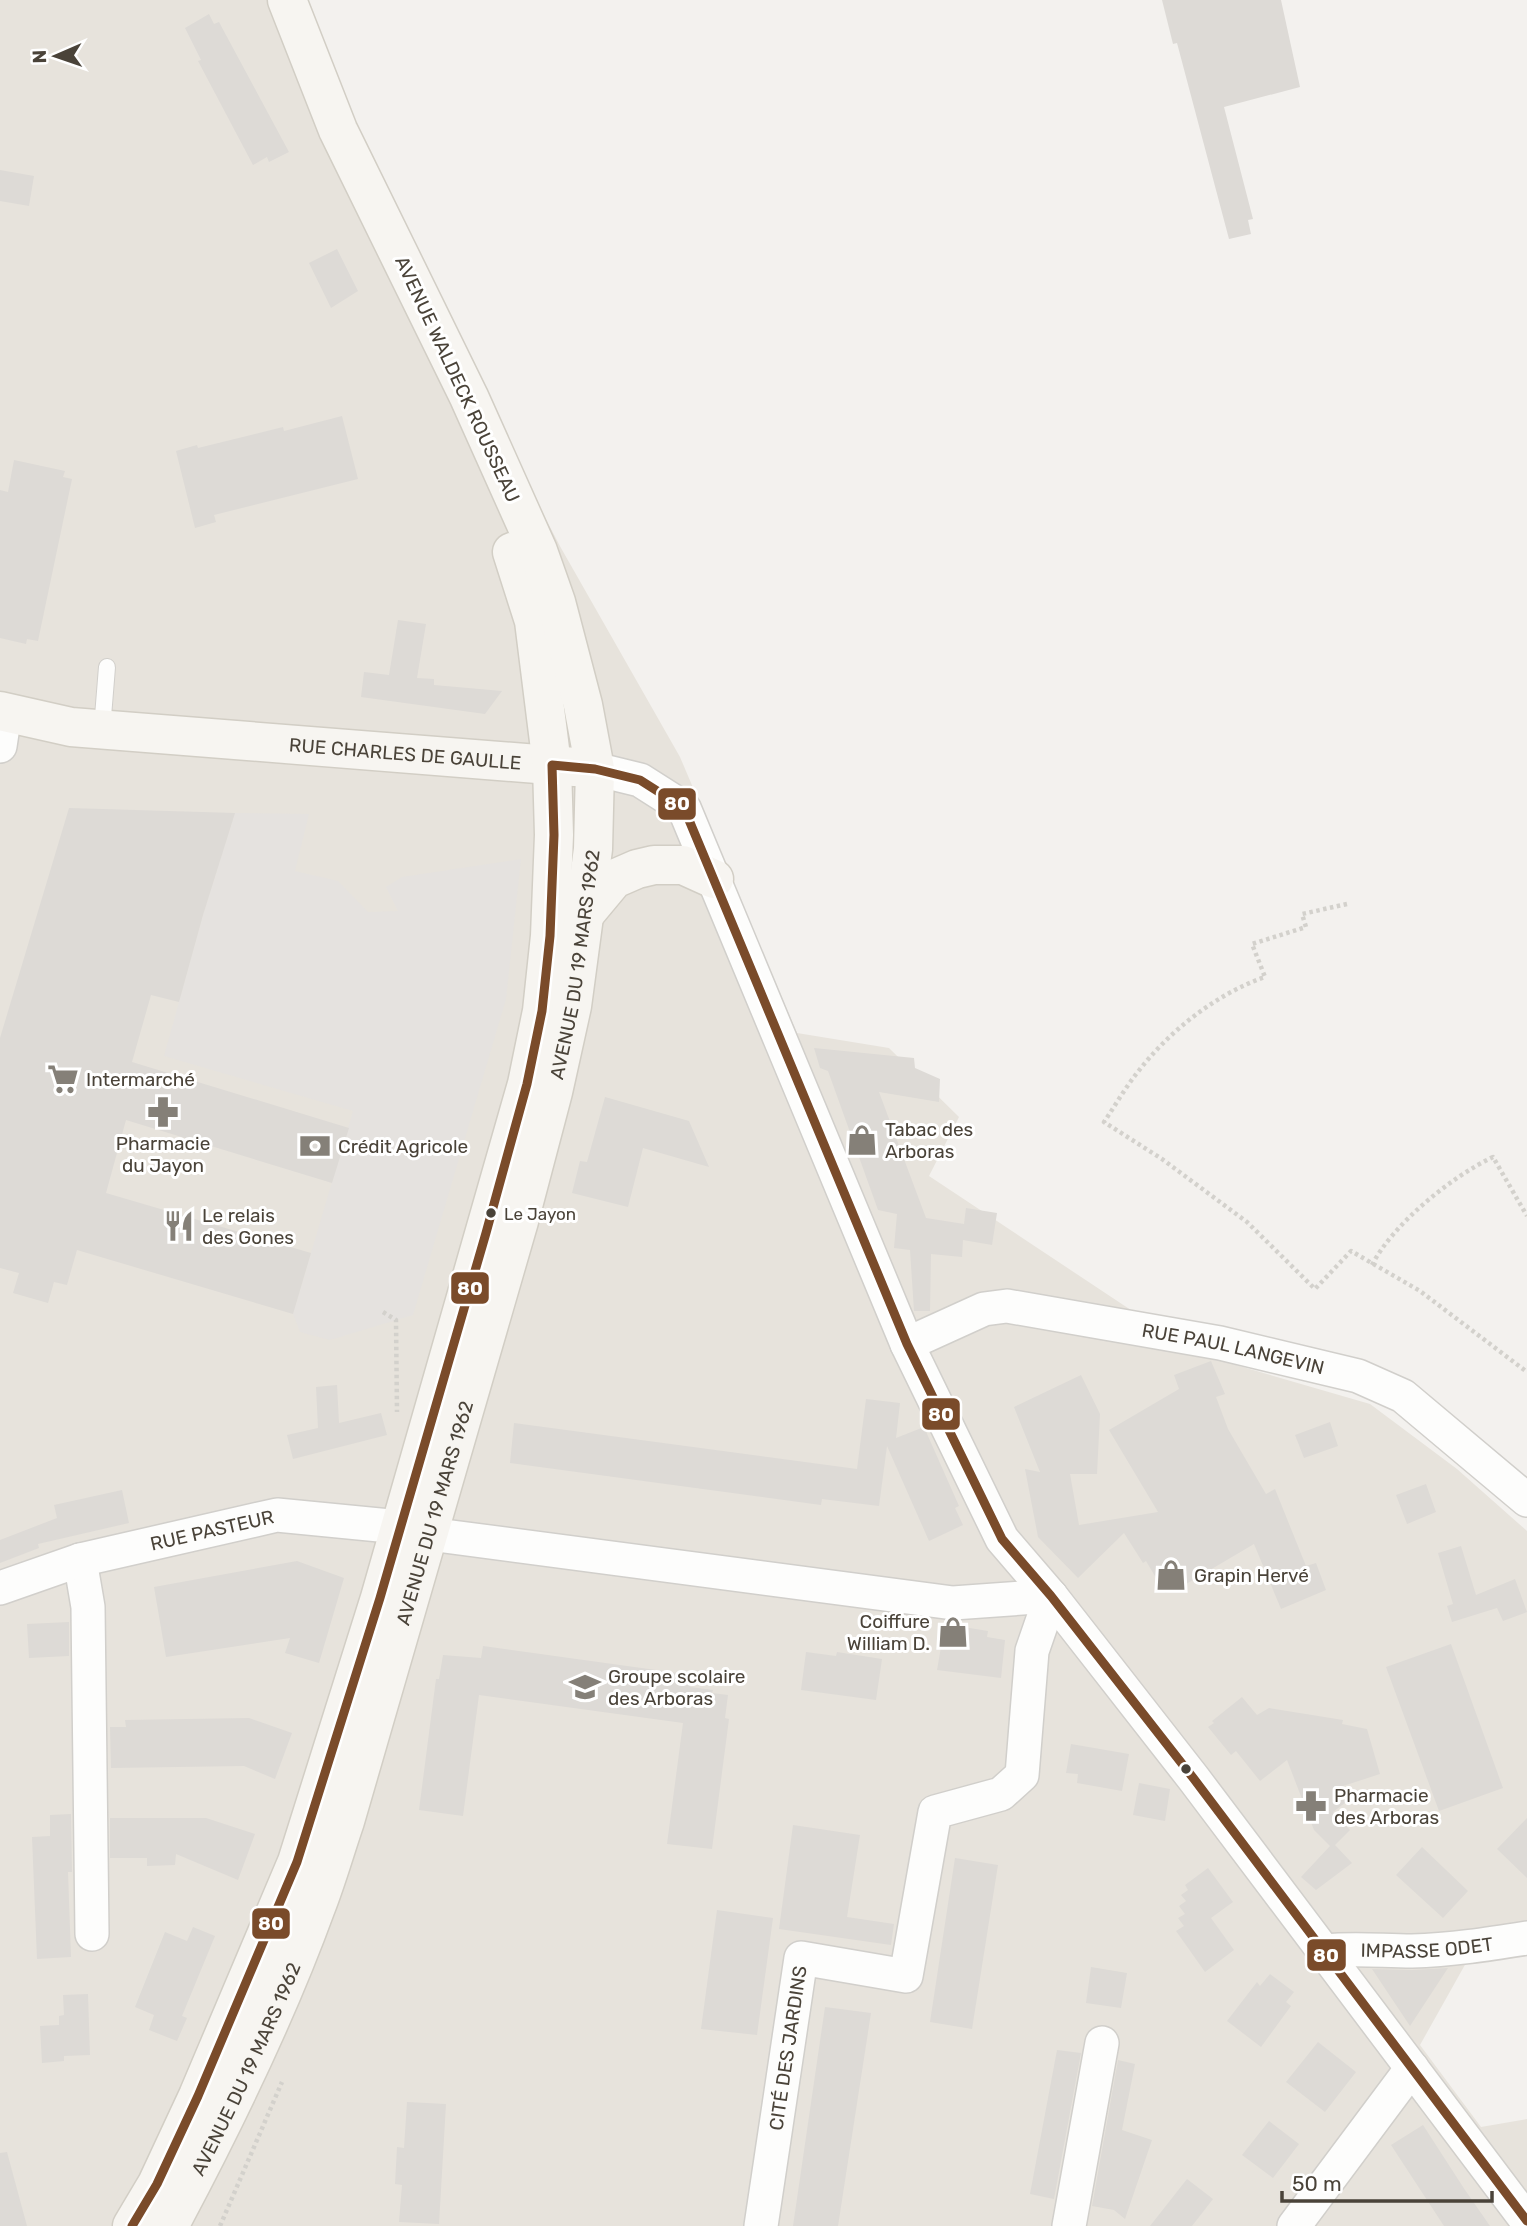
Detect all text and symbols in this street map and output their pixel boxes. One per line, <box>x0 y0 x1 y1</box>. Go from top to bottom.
north arrow <box>21 21 91 91</box>
text: N <box>28 49 51 64</box>
street label: AVENUE WALDECK ROUSSEAU <box>390 253 525 506</box>
street label: RUE CHARLES DE GAULLE <box>288 733 522 775</box>
line badge: 80 <box>657 787 697 821</box>
text: 80 <box>664 792 690 815</box>
street label: AVENUE DU 19 MARS 1962 <box>545 848 605 1081</box>
supermarket icon: Intermarché <box>46 1062 80 1096</box>
place label: Intermarché <box>86 1068 195 1091</box>
pharmacy icon: Pharmacie du Jayon <box>146 1095 180 1129</box>
place label: Tabac des Arboras <box>885 1118 973 1163</box>
shop icon: Tabac des Arboras <box>845 1123 879 1157</box>
bank icon: Crédit Agricole <box>298 1129 332 1163</box>
place label: Pharmacie du Jayon <box>116 1132 210 1177</box>
place label: Crédit Agricole <box>338 1135 468 1158</box>
place label: Le relais des Gones <box>202 1204 294 1249</box>
place label: Le Jayon <box>504 1204 576 1224</box>
marker: Le Jayon <box>484 1206 498 1220</box>
restaurant icon: Le relais des Gones <box>162 1209 196 1243</box>
line badge: 80 <box>450 1271 490 1305</box>
text: 80 <box>457 1277 483 1300</box>
street label: RUE PAUL LANGEVIN <box>1140 1319 1327 1380</box>
line badge: 80 <box>921 1397 961 1431</box>
street label: AVENUE DU 19 MARS 1962 <box>391 1398 478 1628</box>
text: 80 <box>928 1403 954 1426</box>
street label: RUE PASTEUR <box>148 1505 276 1556</box>
shop icon: Grapin Hervé <box>1154 1558 1188 1592</box>
place label: Grapin Hervé <box>1194 1564 1309 1587</box>
place label: Coiffure William D. <box>847 1610 930 1655</box>
shop icon: Coiffure William D. <box>936 1615 970 1649</box>
place label: Groupe scolaire des Arboras <box>608 1665 745 1710</box>
school or university icon: Groupe scolaire des Arboras <box>568 1670 602 1704</box>
unlabelled marker <box>1179 1762 1193 1776</box>
place label: Pharmacie des Arboras <box>1334 1784 1439 1829</box>
pharmacy icon: Pharmacie des Arboras <box>1294 1789 1328 1823</box>
line badge: 80 <box>251 1907 291 1940</box>
text: 80 <box>258 1912 284 1935</box>
street label: IMPASSE ODET <box>1361 1932 1495 1963</box>
line badge: 80 <box>1306 1938 1347 1972</box>
text: 80 <box>1313 1944 1339 1967</box>
street label: AVENUE DU 19 MARS 1962 <box>187 1959 305 2179</box>
street label: CITÉ DES JARDINS <box>764 1964 812 2132</box>
scale bar <box>1282 2160 1492 2204</box>
text: 50 m <box>1292 2171 1342 2196</box>

